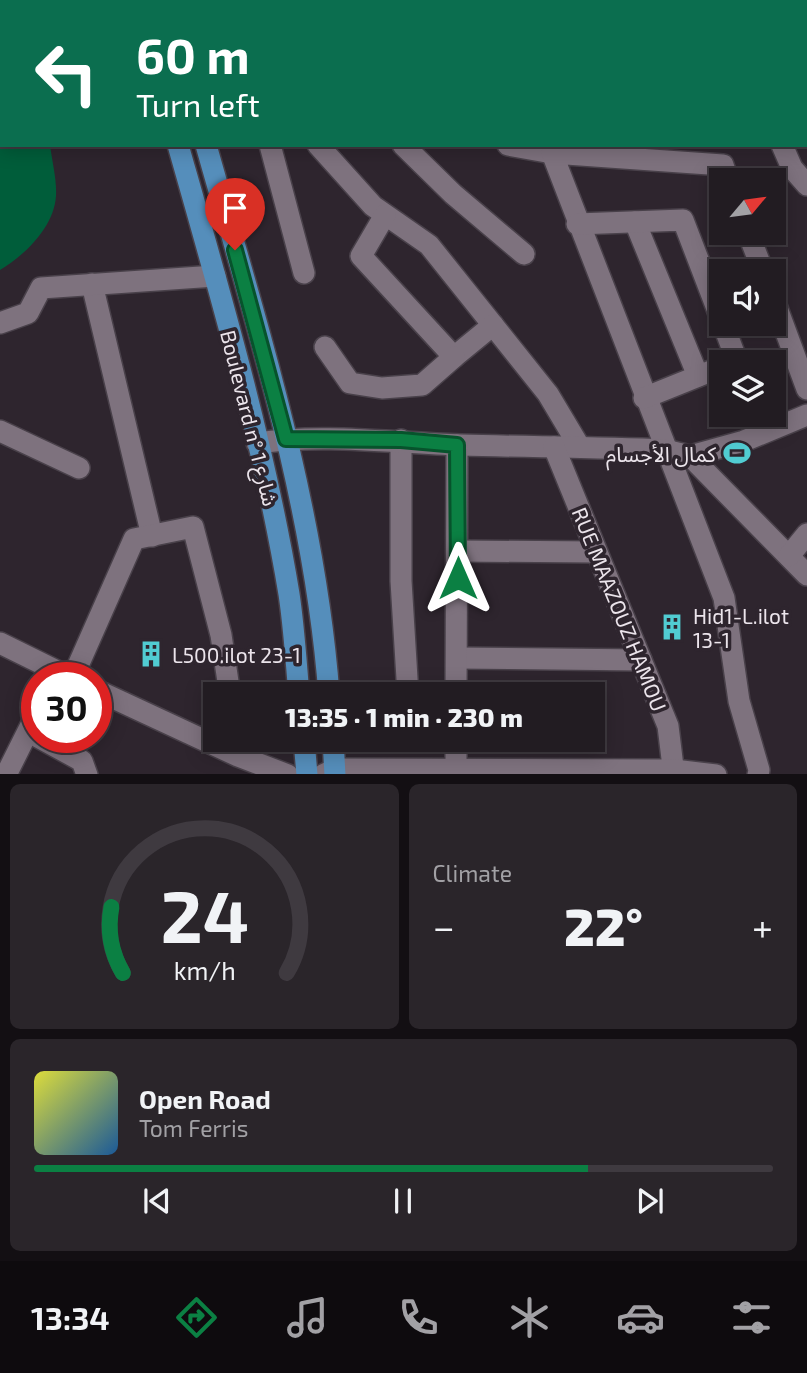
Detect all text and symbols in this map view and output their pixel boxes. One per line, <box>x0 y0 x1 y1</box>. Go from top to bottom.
text: 60 m <box>136 25 250 84</box>
icon: left <box>21 28 112 119</box>
text: Turn left <box>136 85 260 123</box>
north arrow <box>709 168 786 245</box>
map controls <box>709 168 786 427</box>
pin <box>205 178 265 250</box>
icon: arrive <box>216 189 254 227</box>
button: sound <box>709 259 786 336</box>
street label: Boulevard n° شارع 1 <box>212 327 284 509</box>
button: layers <box>709 350 786 427</box>
sports icon: كمال الأجسام <box>722 438 752 468</box>
place label: كمال الأجسام <box>606 441 716 471</box>
street label: RUE MAAZOUZ HAMOU <box>568 503 672 715</box>
position arrow <box>421 541 495 615</box>
place label: Hid1-L.ilot 13-1 <box>693 603 789 652</box>
building icon: Hid1-L.ilot 13-1 <box>657 612 687 642</box>
building icon: L500.ilot 23-1 <box>136 639 166 669</box>
place label: L500.ilot 23-1 <box>172 642 301 667</box>
speed limit sign: 30 <box>21 662 112 753</box>
text: 13:35 · 1 min · 230 m <box>285 701 523 732</box>
text: Climate <box>433 859 512 887</box>
text: 24 <box>160 870 249 958</box>
text: 22° <box>564 894 643 956</box>
text: − <box>433 903 455 949</box>
text: + <box>752 903 773 949</box>
text: km/h <box>173 954 235 984</box>
text: Open Road <box>139 1083 271 1114</box>
text: Tom Ferris <box>139 1114 248 1142</box>
icon: previous <box>138 1182 176 1220</box>
icon: pause <box>384 1182 422 1220</box>
icon: next <box>631 1182 669 1220</box>
icon: directions <box>172 1293 221 1342</box>
icon: music <box>283 1293 332 1342</box>
icon: phone <box>394 1293 443 1342</box>
icon: climate <box>505 1293 554 1342</box>
icon: car <box>616 1293 665 1342</box>
icon: filters <box>727 1293 776 1342</box>
text: 13:34 <box>31 1298 110 1336</box>

